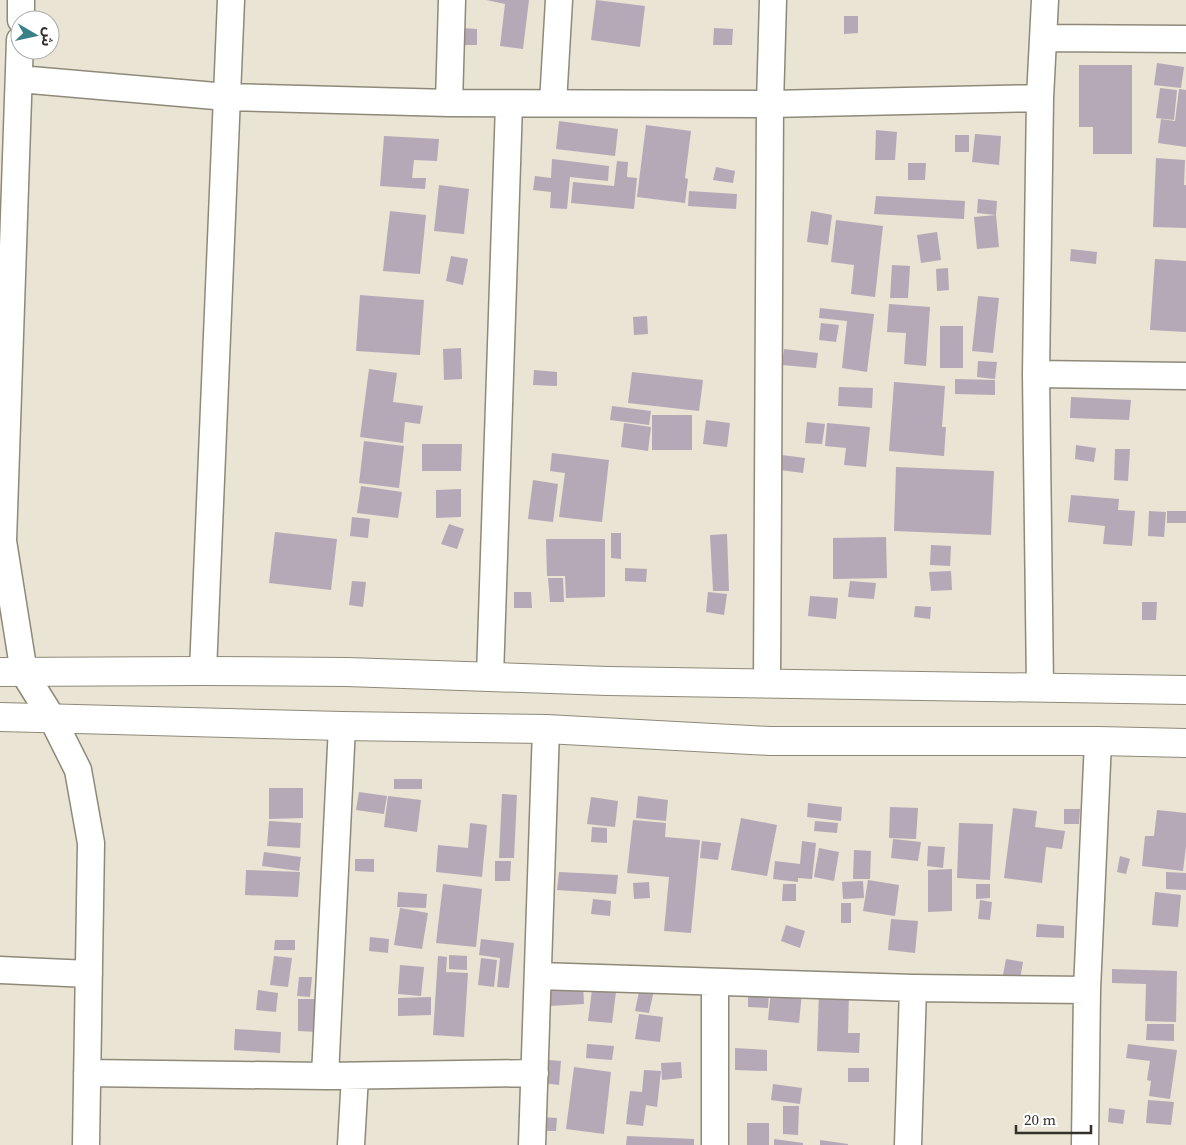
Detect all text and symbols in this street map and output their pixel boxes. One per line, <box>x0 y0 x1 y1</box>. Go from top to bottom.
north arrow <box>10 10 60 60</box>
text: ش <box>36 26 59 48</box>
scale bar <box>1016 1102 1091 1134</box>
text: 20 m <box>1024 1109 1056 1130</box>

